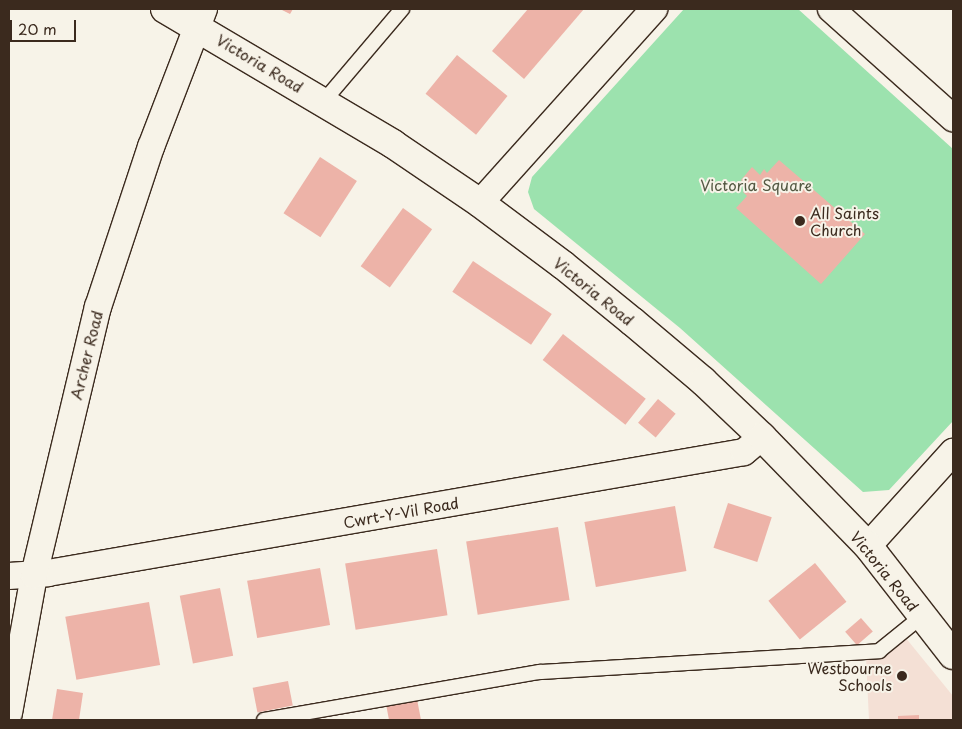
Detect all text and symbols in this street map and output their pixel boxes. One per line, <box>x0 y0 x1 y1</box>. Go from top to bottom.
scale bar <box>12 10 79 42</box>
text: 20 m <box>18 17 57 40</box>
street label: Victoria Road <box>213 30 307 96</box>
park label: Victoria Square <box>700 176 812 194</box>
place label: All Saints Church <box>810 203 879 238</box>
marker: All Saints Church <box>794 215 806 227</box>
street label: Victoria Road <box>550 253 638 329</box>
street label: Archer Road <box>66 308 106 402</box>
street label: Cwrt-Y-Vil Road <box>342 493 460 531</box>
street label: Victoria Road <box>847 527 923 615</box>
place label: Westbourne Schools <box>807 658 892 693</box>
marker: Westbourne Schools <box>896 670 908 682</box>

